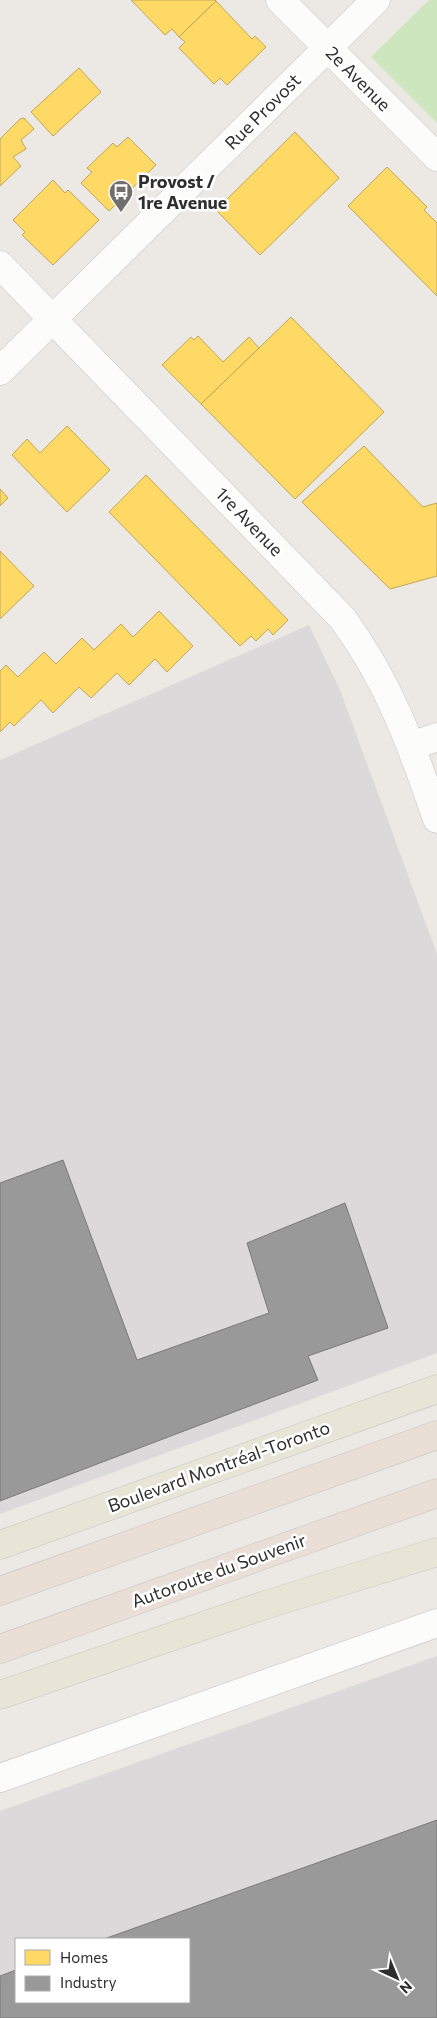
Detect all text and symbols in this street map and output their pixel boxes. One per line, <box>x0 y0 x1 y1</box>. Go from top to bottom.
street label: 2e Avenue <box>322 41 396 115</box>
street label: Rue Provost <box>220 69 305 154</box>
place label: Provost / 1re Avenue <box>138 170 227 213</box>
bus stop icon: Provost / 1re Avenue <box>108 179 134 213</box>
street label: 1re Avenue <box>211 482 288 560</box>
street label: Boulevard Montréal-Toronto <box>105 1416 333 1517</box>
street label: Autoroute du Souvenir <box>128 1528 309 1612</box>
legend <box>15 1938 190 2003</box>
text: Homes <box>60 1948 108 1966</box>
north arrow <box>372 1953 422 2003</box>
text: Industry <box>60 1973 117 1991</box>
text: N <box>397 1978 416 1997</box>

